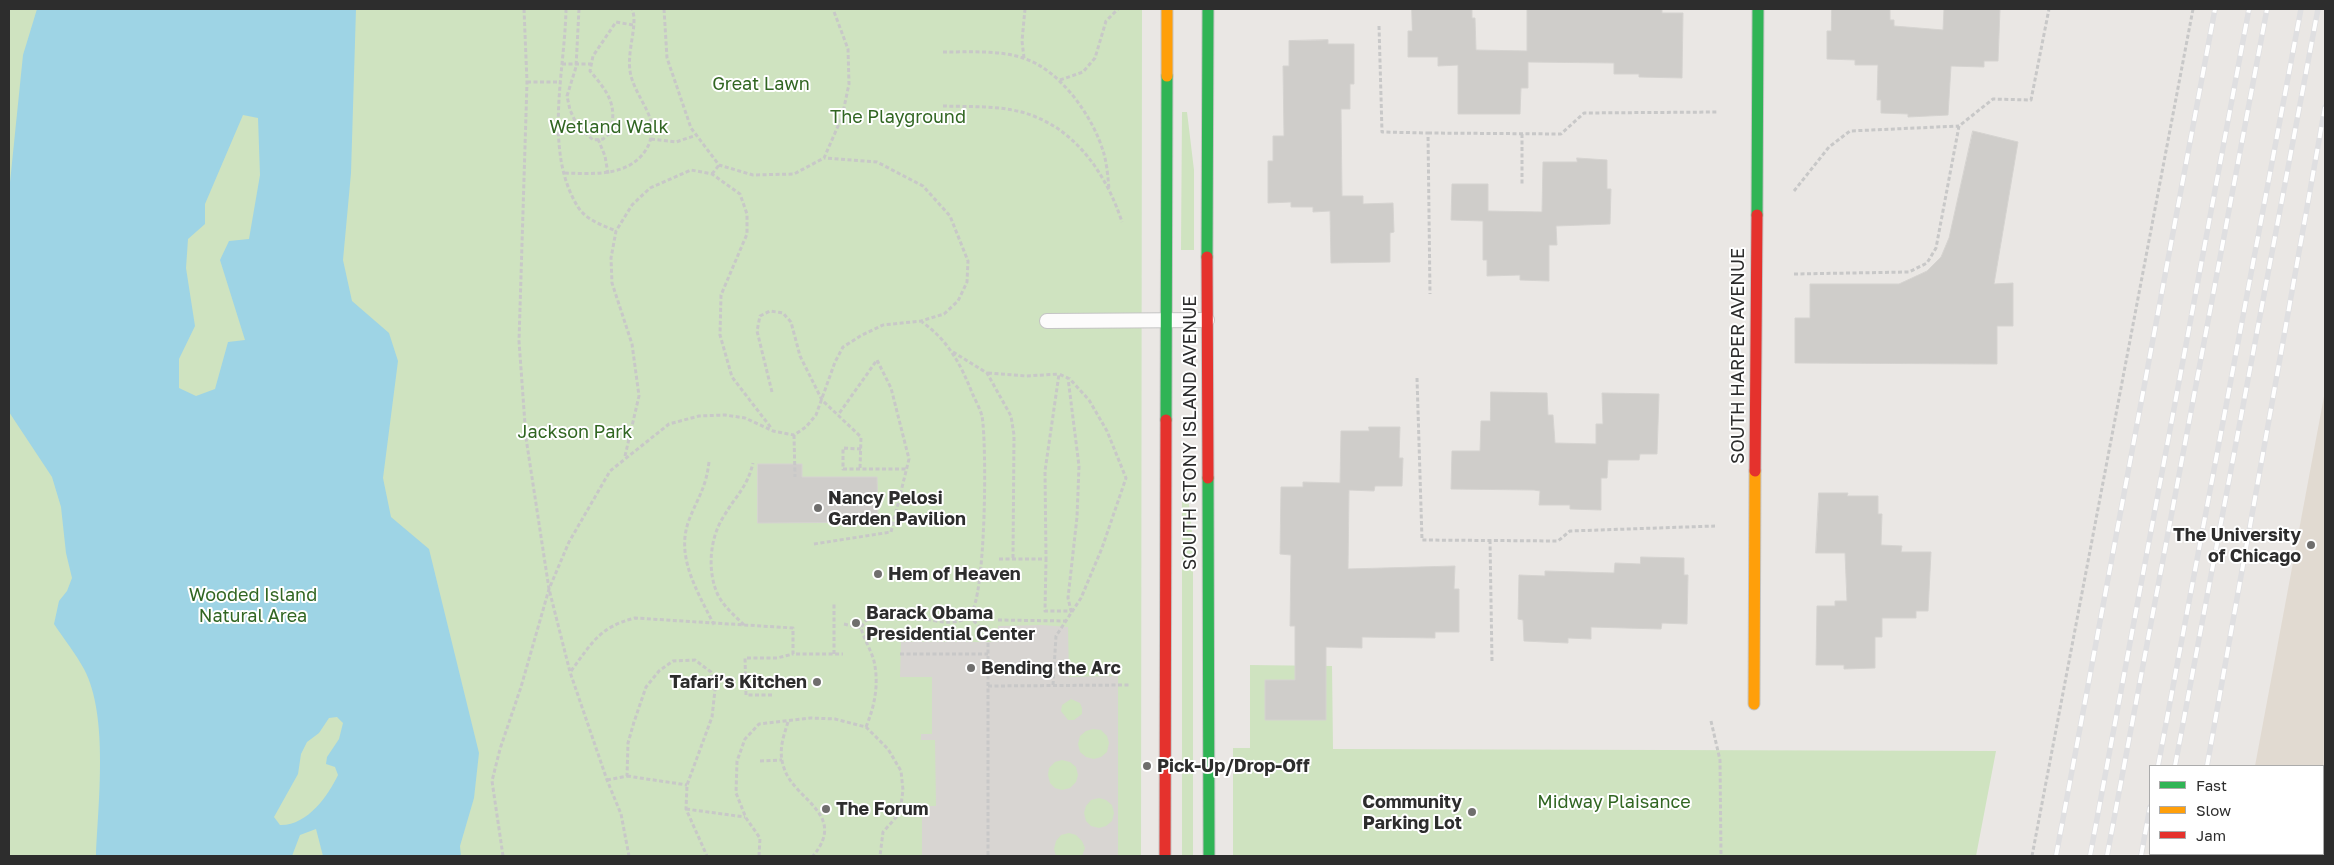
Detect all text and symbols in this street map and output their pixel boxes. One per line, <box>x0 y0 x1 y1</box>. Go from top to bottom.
park label: Great Lawn <box>712 73 810 95</box>
park label: The Playground <box>830 106 966 128</box>
park label: Wetland Walk <box>549 116 669 138</box>
street label: SOUTH HARPER AVENUE <box>1727 248 1749 464</box>
street label: SOUTH STONY ISLAND AVENUE <box>1179 296 1201 570</box>
park label: Jackson Park <box>517 421 633 443</box>
place label: Nancy Pelosi Garden Pavilion <box>828 487 966 530</box>
marker: Nancy Pelosi Garden Pavilion <box>812 502 824 514</box>
place label: The University of Chicago <box>2173 524 2301 566</box>
marker: The University of Chicago <box>2305 539 2317 551</box>
place label: Hem of Heaven <box>888 563 1021 585</box>
marker: Hem of Heaven <box>872 568 884 580</box>
park label: Wooded Island Natural Area <box>189 584 317 626</box>
place label: Barack Obama Presidential Center <box>866 602 1035 644</box>
marker: Barack Obama Presidential Center <box>850 617 862 629</box>
place label: Bending the Arc <box>981 657 1121 679</box>
marker: Bending the Arc <box>965 662 977 674</box>
place label: Tafari’s Kitchen <box>670 671 807 693</box>
marker: Tafari’s Kitchen <box>811 676 823 688</box>
place label: Pick-Up/Drop-Off <box>1157 755 1310 777</box>
marker: Pick-Up/Drop-Off <box>1141 760 1153 772</box>
legend <box>2149 765 2324 855</box>
text: Fast <box>2196 776 2227 794</box>
place label: Community Parking Lot <box>1362 791 1462 834</box>
park label: Midway Plaisance <box>1537 791 1691 813</box>
place label: The Forum <box>836 798 929 820</box>
text: Slow <box>2196 801 2231 819</box>
marker: The Forum <box>820 803 832 815</box>
marker: Community Parking Lot <box>1466 806 1478 818</box>
text: Jam <box>2196 826 2226 844</box>

